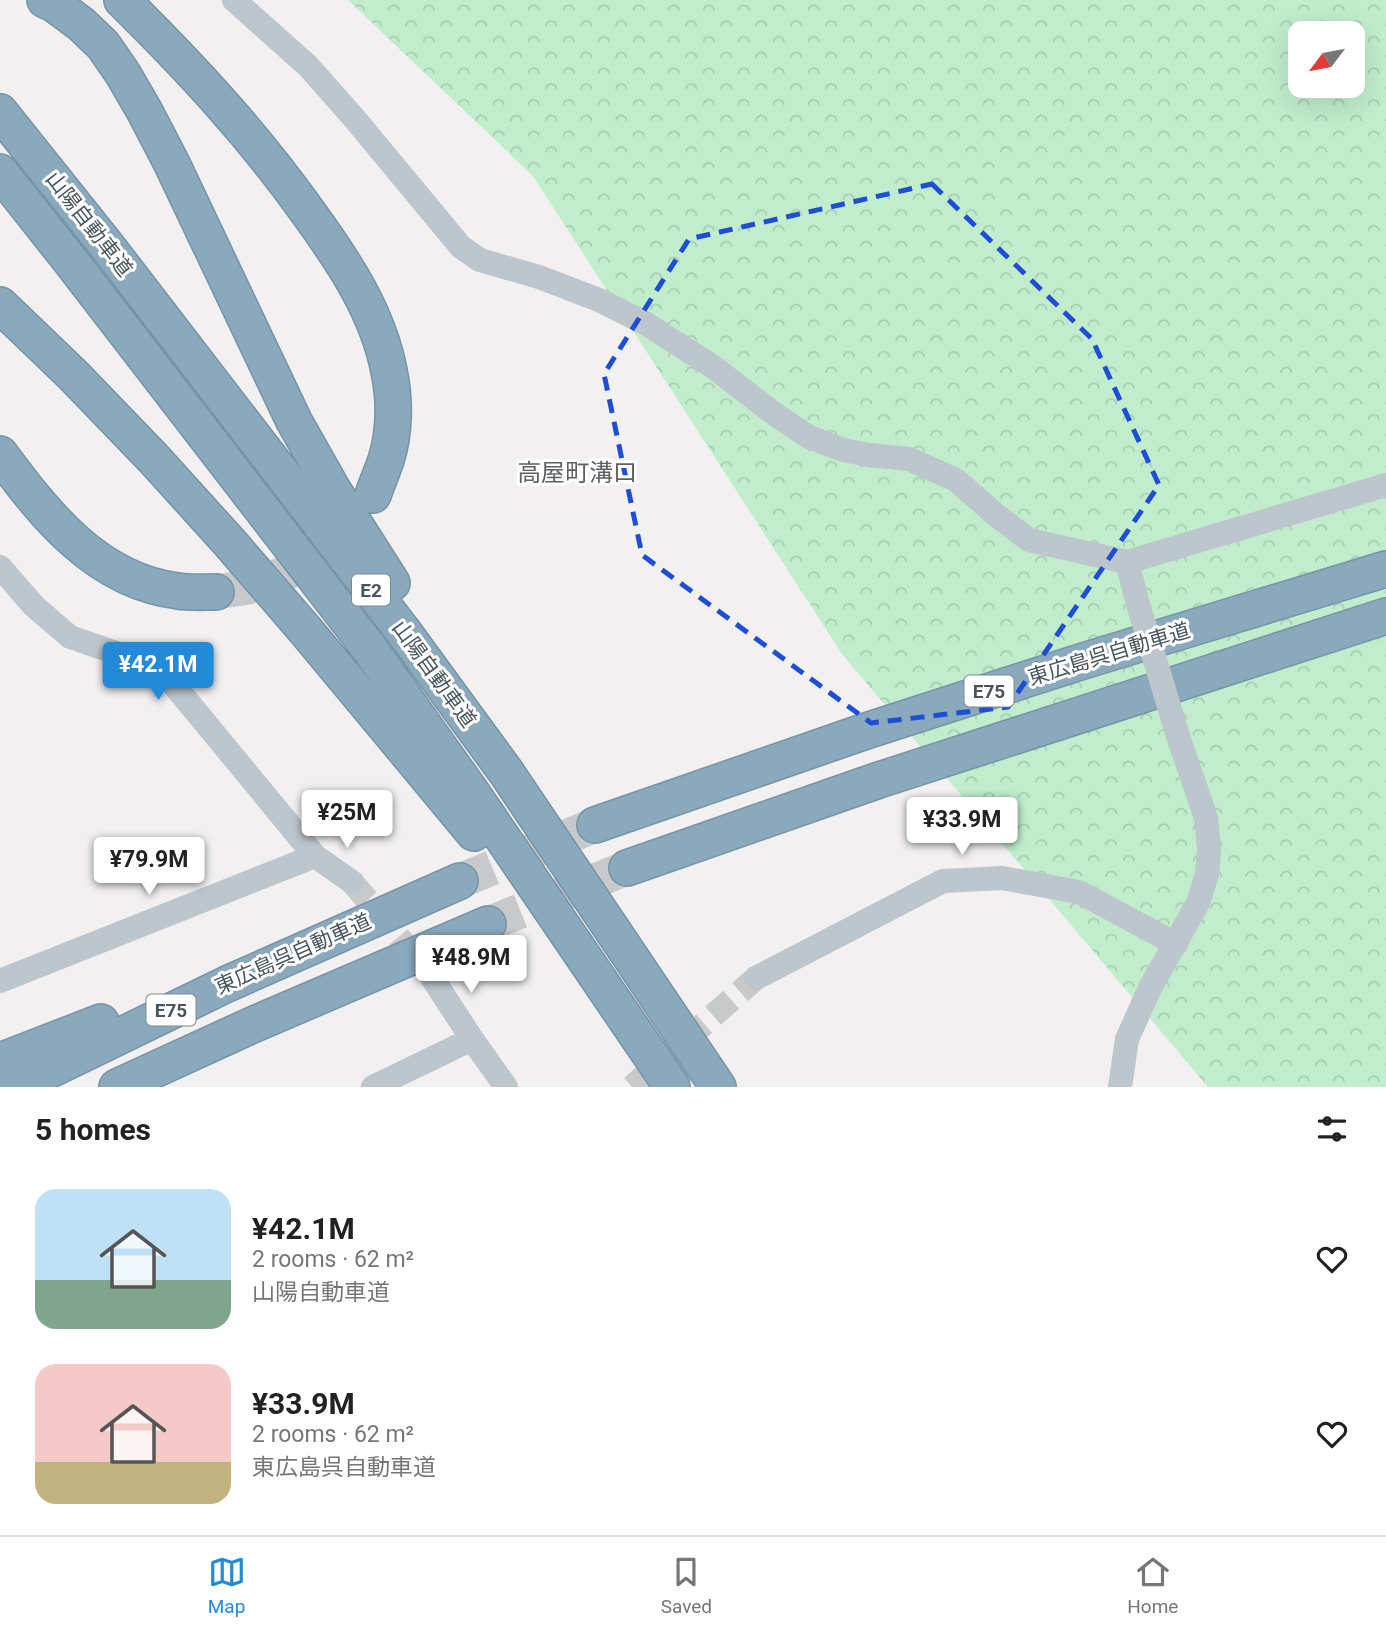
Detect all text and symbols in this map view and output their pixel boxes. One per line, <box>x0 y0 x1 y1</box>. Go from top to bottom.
north arrow <box>1288 21 1365 98</box>
map controls <box>1288 21 1365 98</box>
street label: 山陽自動車道 <box>41 167 137 281</box>
district label: 高屋町溝口 <box>517 459 637 487</box>
road number: E2 <box>352 575 390 606</box>
street label: 山陽自動車道 <box>387 616 481 732</box>
street label: 東広島呉自動車道 <box>1025 618 1193 690</box>
pin: ¥42.1M <box>101 642 215 702</box>
text: ¥42.1M <box>119 651 197 678</box>
road number: E75 <box>964 676 1014 706</box>
pin: ¥25M <box>306 790 388 850</box>
pin: ¥33.9M <box>905 798 1019 857</box>
text: ¥25M <box>318 799 376 826</box>
text: ¥33.9M <box>923 806 1001 833</box>
pin: ¥79.9M <box>92 838 206 897</box>
text: ¥79.9M <box>110 846 188 873</box>
street label: 東広島呉自動車道 <box>211 909 375 999</box>
pin: ¥48.9M <box>414 936 528 995</box>
text: ¥48.9M <box>432 944 510 971</box>
road number: E75 <box>146 994 196 1026</box>
icon: filters <box>1313 1110 1351 1148</box>
text: 5 homes <box>35 1112 151 1147</box>
text: ¥42.1M <box>252 1211 355 1246</box>
icon: home <box>91 1217 175 1301</box>
icon: heart <box>1313 1240 1351 1278</box>
text: 2 rooms · 62 m² <box>252 1246 414 1273</box>
text: 山陽自動車道 <box>252 1279 390 1306</box>
text: ¥33.9M <box>252 1386 355 1421</box>
icon: home <box>91 1392 175 1476</box>
icon: heart <box>1313 1415 1351 1453</box>
text: 2 rooms · 62 m² <box>252 1421 414 1448</box>
text: 東広島呉自動車道 <box>252 1454 436 1481</box>
tab: Map <box>208 1553 246 1618</box>
tab: Saved <box>661 1553 712 1618</box>
tab: Home <box>1127 1553 1178 1618</box>

